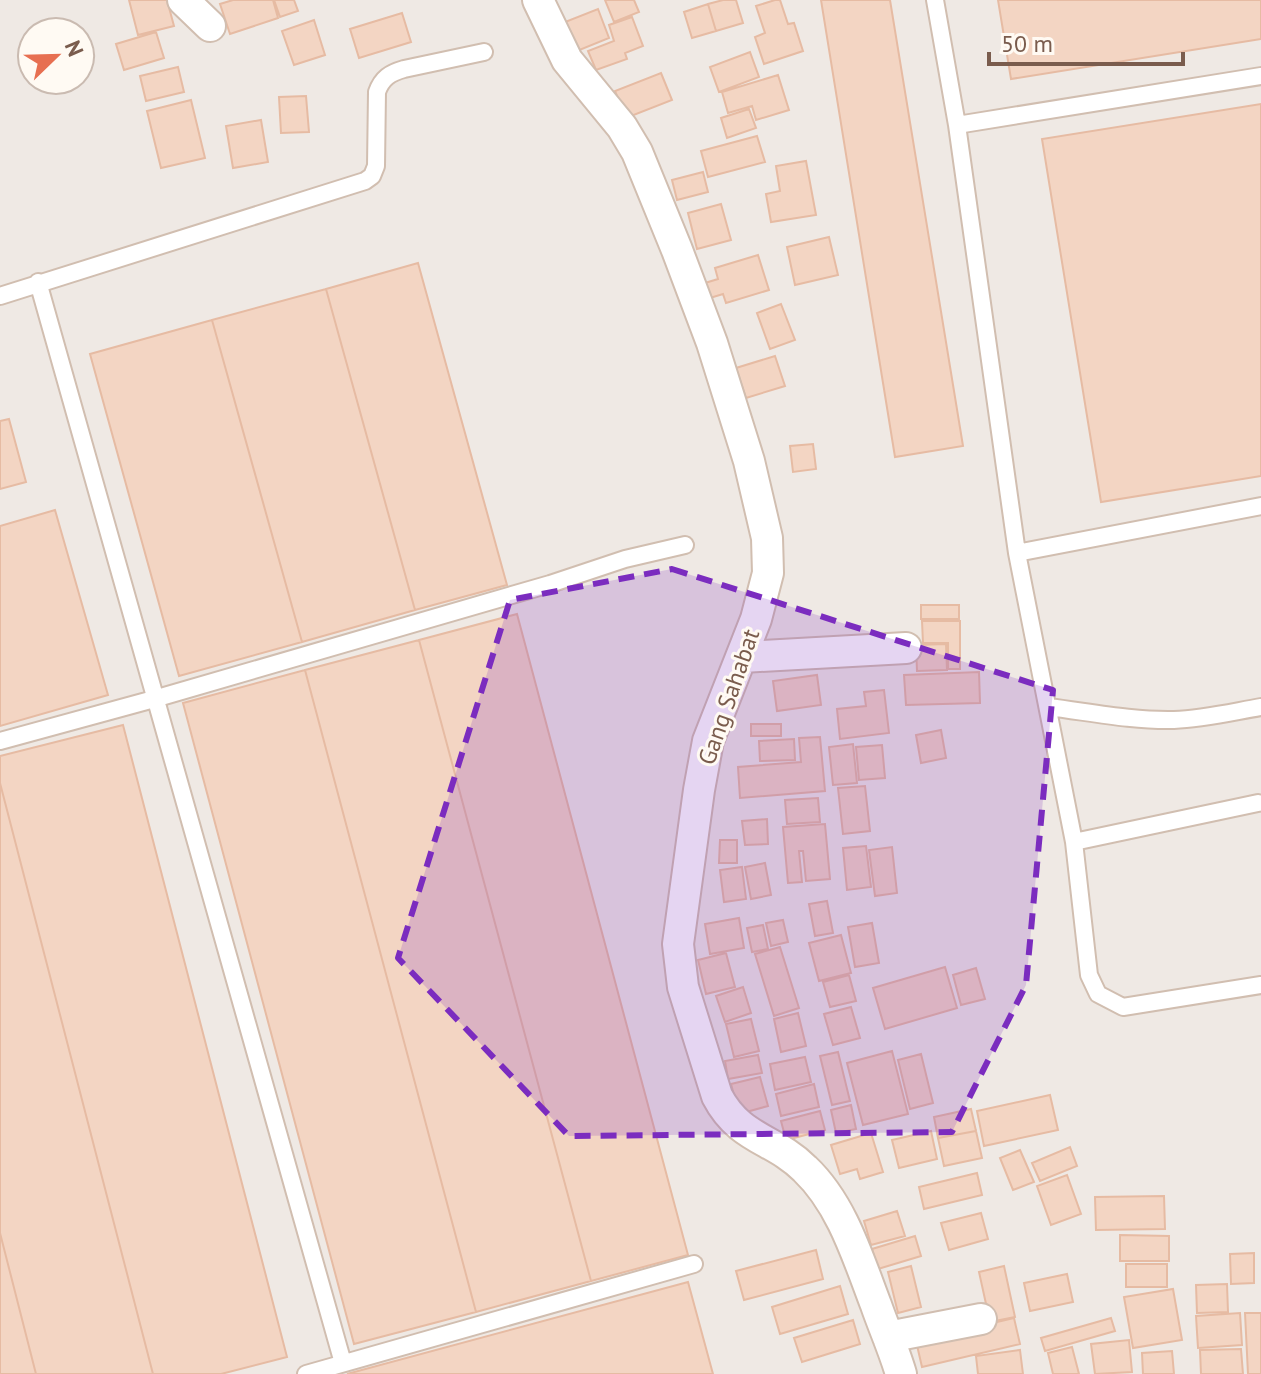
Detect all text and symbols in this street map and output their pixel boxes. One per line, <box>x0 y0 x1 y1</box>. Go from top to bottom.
north arrow <box>16 16 96 96</box>
scale bar <box>989 16 1183 66</box>
text: 50 m <box>1001 28 1053 59</box>
text: N <box>59 36 90 60</box>
street label: Gang Sahabat <box>691 625 766 769</box>

